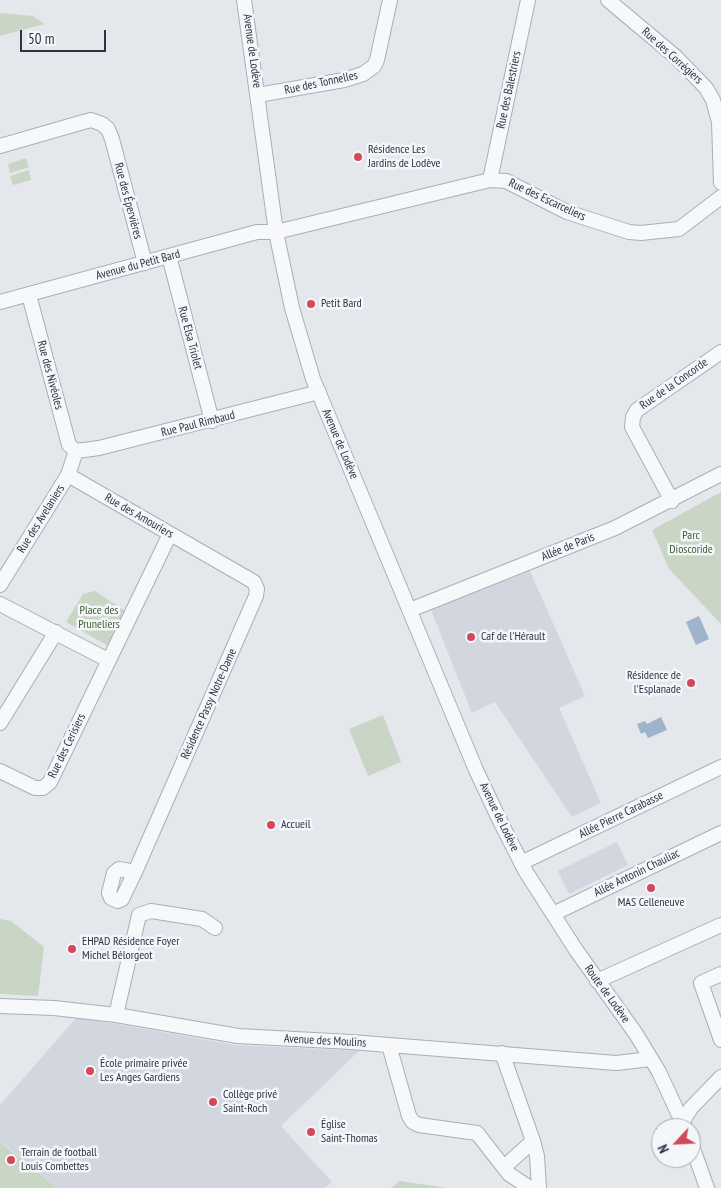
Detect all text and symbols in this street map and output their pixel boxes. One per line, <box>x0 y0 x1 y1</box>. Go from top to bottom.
street label: Avenue de Lodève <box>240 13 264 89</box>
scale bar <box>22 20 109 52</box>
street label: Rue des Corrégiers <box>639 25 705 87</box>
text: 50 m <box>28 29 54 48</box>
street label: Rue des Balestriers <box>494 50 524 130</box>
street label: Rue des Tonnelles <box>283 68 359 98</box>
place label: Résidence Les Jardins de Lodève <box>368 143 441 171</box>
marker: Résidence Les Jardins de Lodève <box>352 151 364 163</box>
street label: Rue des Épervières <box>111 161 145 241</box>
street label: Rue des Escarceliers <box>506 176 588 224</box>
street label: Avenue du Petit Bard <box>94 247 182 283</box>
place label: Petit Bard <box>321 297 362 311</box>
marker: Petit Bard <box>305 298 317 310</box>
street label: Rue Elsa Triolet <box>175 305 205 371</box>
street label: Rue des Nivéoles <box>34 339 66 411</box>
street label: Rue de la Concorde <box>637 355 711 413</box>
street label: Avenue de Lodève <box>319 407 361 481</box>
street label: Rue Paul Rimbaud <box>160 408 236 440</box>
street label: Rue des Avelaniers <box>14 482 68 556</box>
street label: Rue des Amouriers <box>102 490 176 542</box>
park label: Parc Dioscoride <box>669 529 713 557</box>
street label: Allée de Paris <box>539 530 597 564</box>
park label: Place des Pruneliers <box>78 604 120 632</box>
place label: Caf de l'Hérault <box>481 630 545 644</box>
marker: Caf de l'Hérault <box>465 631 477 643</box>
street label: Résidence Passy Notre-Dame <box>178 646 240 762</box>
place label: Résidence de l'Esplanade <box>627 669 681 697</box>
marker: Résidence de l'Esplanade <box>685 677 697 689</box>
street label: Rue des Cerisiers <box>45 711 89 781</box>
street label: Avenue de Lodève <box>476 780 522 854</box>
street label: Allée Pierre Carabasse <box>577 788 665 842</box>
place label: Accueil <box>281 818 310 832</box>
marker: Accueil <box>265 819 277 831</box>
street label: Allée Antonin Chauliac <box>592 846 682 900</box>
marker: MAS Celleneuve <box>645 882 657 894</box>
place label: MAS Celleneuve <box>618 896 684 910</box>
place label: EHPAD Résidence Foyer Michel Bélorgeot <box>82 935 180 963</box>
marker: EHPAD Résidence Foyer Michel Bélorgeot <box>66 943 78 955</box>
street label: Route de Lodève <box>581 962 633 1026</box>
street label: Avenue des Moulins <box>283 1032 367 1050</box>
place label: École primaire privée Les Anges Gardiens <box>100 1057 187 1085</box>
marker: École primaire privée Les Anges Gardiens <box>84 1065 96 1077</box>
place label: Collège privé Saint-Roch <box>223 1088 277 1116</box>
marker: Collège privé Saint-Roch <box>207 1096 219 1108</box>
place label: Église Saint-Thomas <box>321 1118 378 1146</box>
north arrow <box>651 1118 701 1168</box>
marker: Église Saint-Thomas <box>305 1126 317 1138</box>
text: N <box>654 1142 673 1156</box>
place label: Terrain de football Louis Combettes <box>21 1146 97 1174</box>
marker: Terrain de football Louis Combettes <box>5 1154 17 1166</box>

